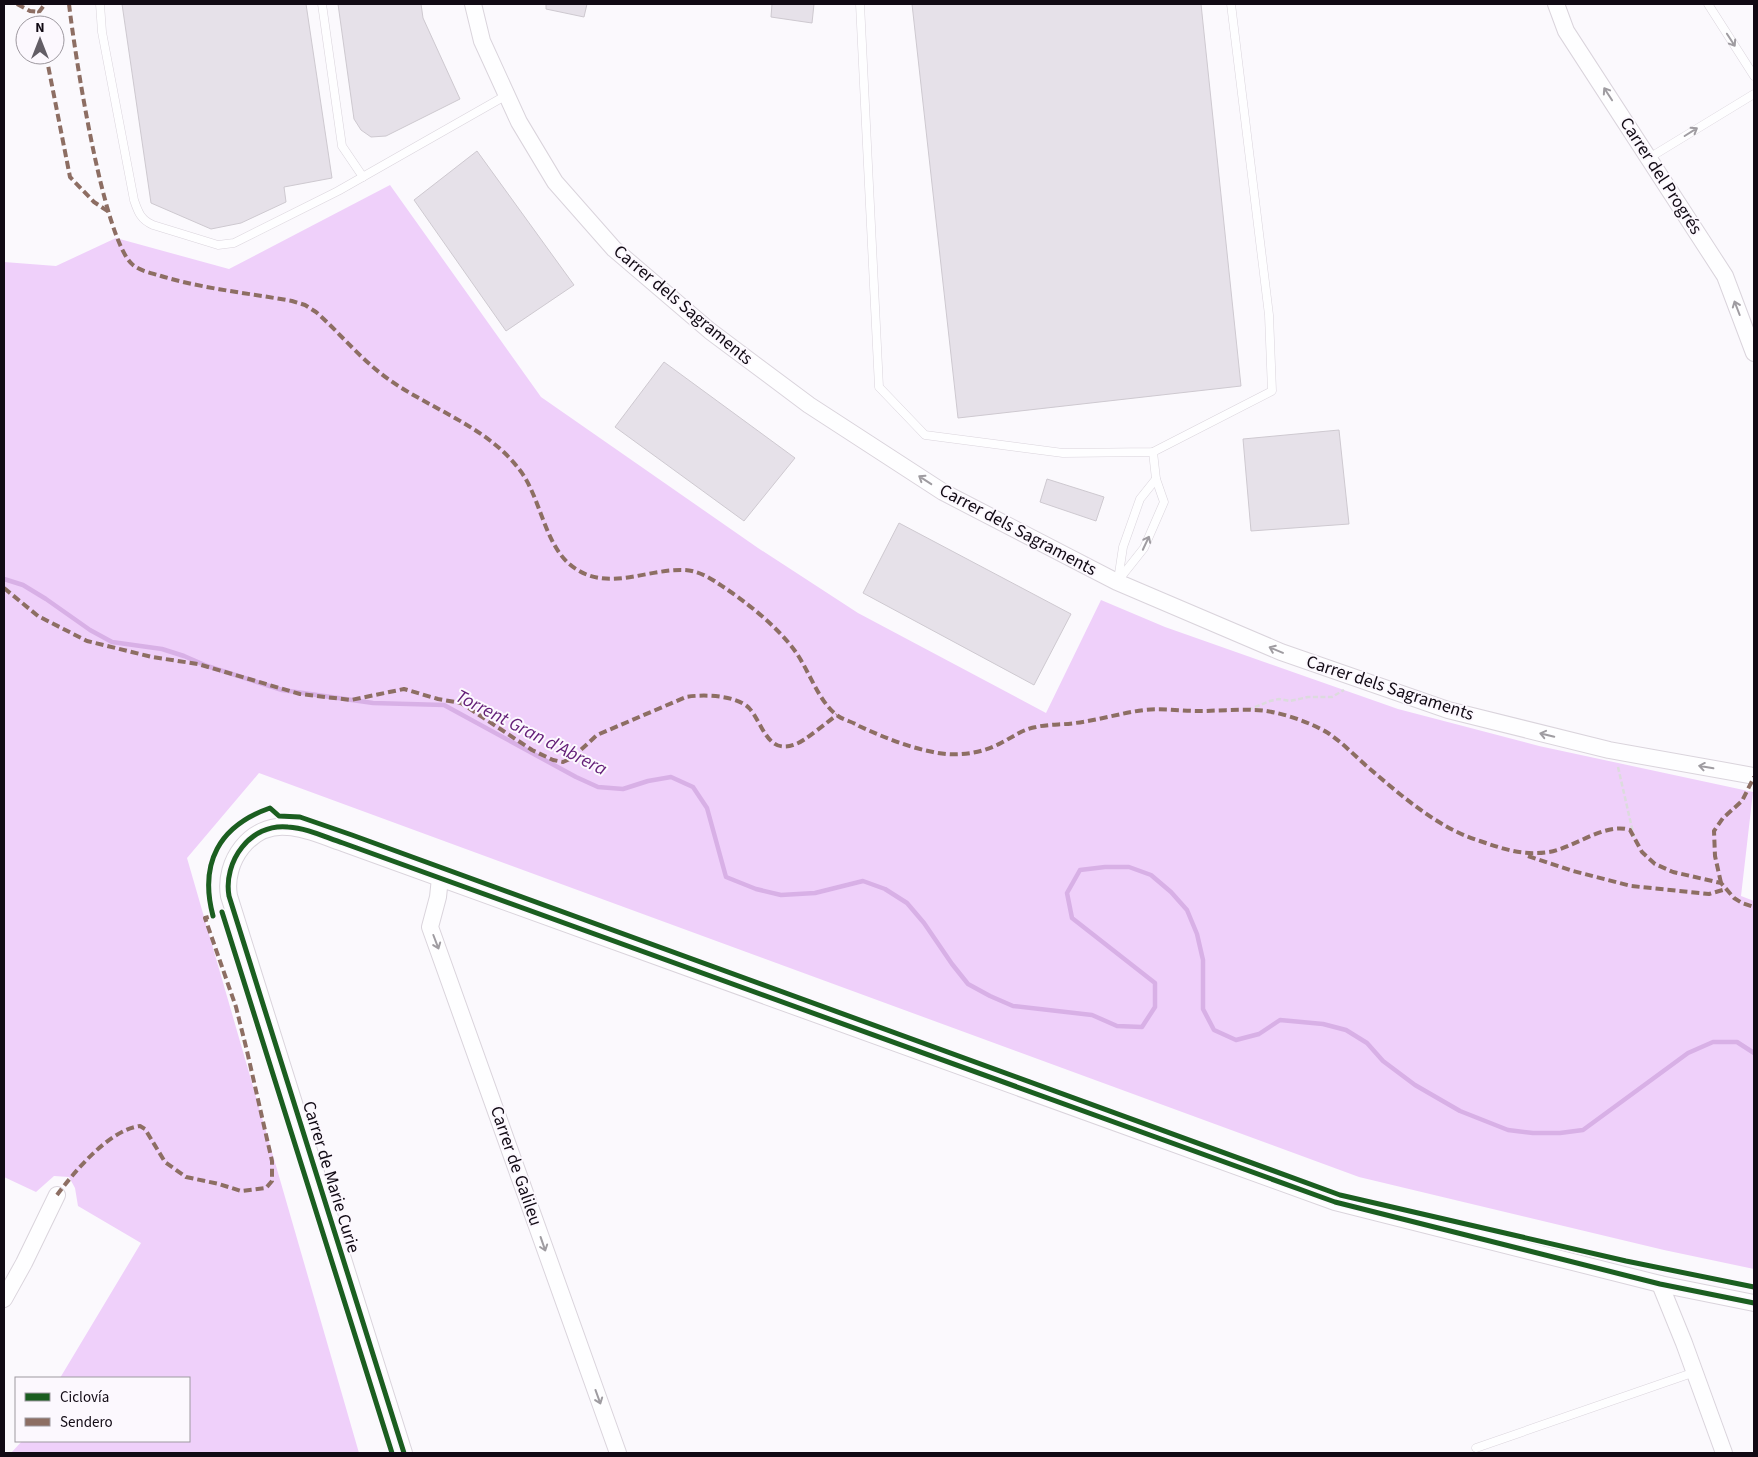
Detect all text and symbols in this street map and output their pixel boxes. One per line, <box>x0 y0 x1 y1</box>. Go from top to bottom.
north arrow <box>15 15 65 65</box>
text: N <box>35 18 45 38</box>
one-way arrow <box>1726 33 1736 47</box>
one-way arrow <box>1603 88 1613 102</box>
street label: Carrer del Progrés <box>1614 113 1708 239</box>
one-way arrow <box>1683 127 1697 137</box>
street label: Carrer dels Sagraments <box>608 239 758 371</box>
one-way arrow <box>1732 300 1741 316</box>
one-way arrow <box>918 475 932 485</box>
street label: Carrer dels Sagraments <box>935 478 1101 582</box>
one-way arrow <box>1142 536 1152 551</box>
one-way arrow <box>1268 644 1283 653</box>
street label: Carrer dels Sagraments <box>1303 649 1477 727</box>
water label: Torrent Gran d'Abrera <box>451 683 611 783</box>
one-way arrow <box>1540 730 1556 739</box>
one-way arrow <box>1699 762 1715 772</box>
one-way arrow <box>432 934 441 950</box>
street label: Carrer de Marie Curie <box>296 1098 366 1256</box>
street label: Carrer de Galileu <box>484 1103 548 1229</box>
one-way arrow <box>539 1236 548 1251</box>
legend <box>15 1377 190 1442</box>
text: Ciclovía <box>60 1387 109 1408</box>
one-way arrow <box>594 1389 603 1404</box>
text: Sendero <box>60 1412 113 1433</box>

